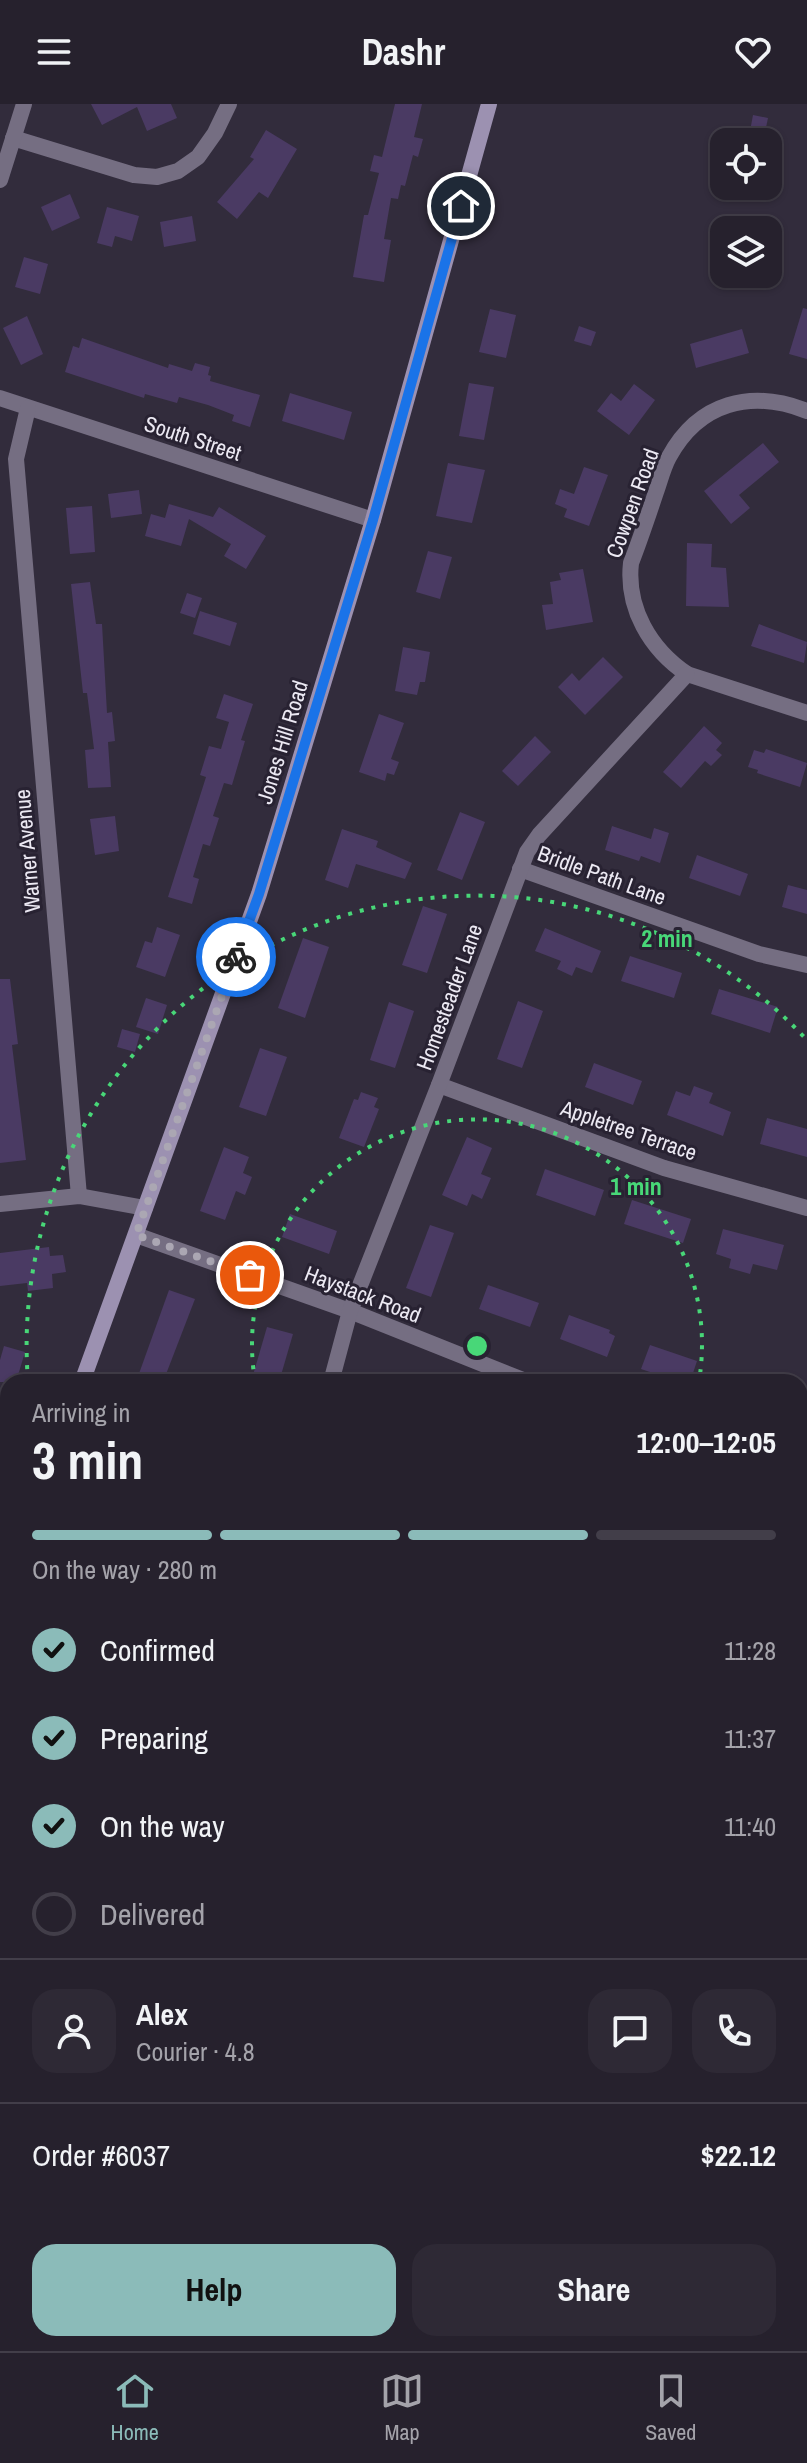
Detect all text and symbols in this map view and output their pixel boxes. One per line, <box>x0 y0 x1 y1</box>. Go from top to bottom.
text: Dashr <box>362 28 445 76</box>
icon: menu <box>32 30 76 74</box>
icon: heart <box>731 30 775 74</box>
map controls <box>710 128 782 288</box>
button: locate <box>710 128 782 200</box>
pin <box>427 172 495 240</box>
icon: home <box>439 184 483 228</box>
button: layers <box>710 216 782 288</box>
street label: South Street <box>141 408 245 468</box>
street label: Cowpen Road <box>598 444 666 562</box>
street label: Jones Hill Road <box>249 677 315 807</box>
street label: Warner Avenue <box>7 788 47 914</box>
street label: Bridle Path Lane <box>534 838 670 912</box>
courier <box>196 917 276 997</box>
street label: Homesteader Lane <box>409 920 489 1074</box>
text: 2 min <box>641 922 693 954</box>
icon: bike <box>214 935 258 979</box>
street label: Appletree Terrace <box>556 1092 701 1167</box>
text: 1 min <box>610 1170 662 1202</box>
pin <box>216 1241 284 1309</box>
icon: bag <box>228 1253 272 1297</box>
street label: Haystack Road <box>301 1258 425 1330</box>
centre of rings <box>463 1332 491 1360</box>
text: Arriving in <box>32 1395 130 1430</box>
text: 12:00–12:05 <box>637 1422 776 1462</box>
text: 3 min <box>32 1425 143 1495</box>
text: On the way · 280 m <box>32 1552 217 1587</box>
icon: check <box>32 1628 76 1672</box>
text: Confirmed <box>100 1630 215 1670</box>
text: 11:28 <box>724 1633 776 1668</box>
icon: check <box>32 1716 76 1760</box>
text: Preparing <box>100 1718 208 1758</box>
text: 11:37 <box>724 1721 776 1756</box>
icon: check <box>32 1804 76 1848</box>
text: On the way <box>100 1806 224 1846</box>
text: 11:40 <box>724 1809 776 1844</box>
text: Delivered <box>100 1894 205 1934</box>
button: person <box>32 1989 116 2073</box>
button: chat <box>588 1989 672 2073</box>
button: phone <box>692 1989 776 2073</box>
text: Alex <box>136 1994 188 2034</box>
text: Courier · 4.8 <box>136 2034 255 2069</box>
text: Order #6037 <box>32 2135 170 2175</box>
text: $22.12 <box>701 2135 776 2175</box>
button: Help <box>32 2244 396 2336</box>
button: Share <box>412 2244 776 2336</box>
tab: Home <box>111 2369 159 2447</box>
tab: Map <box>380 2369 424 2447</box>
tab: Saved <box>645 2369 696 2447</box>

